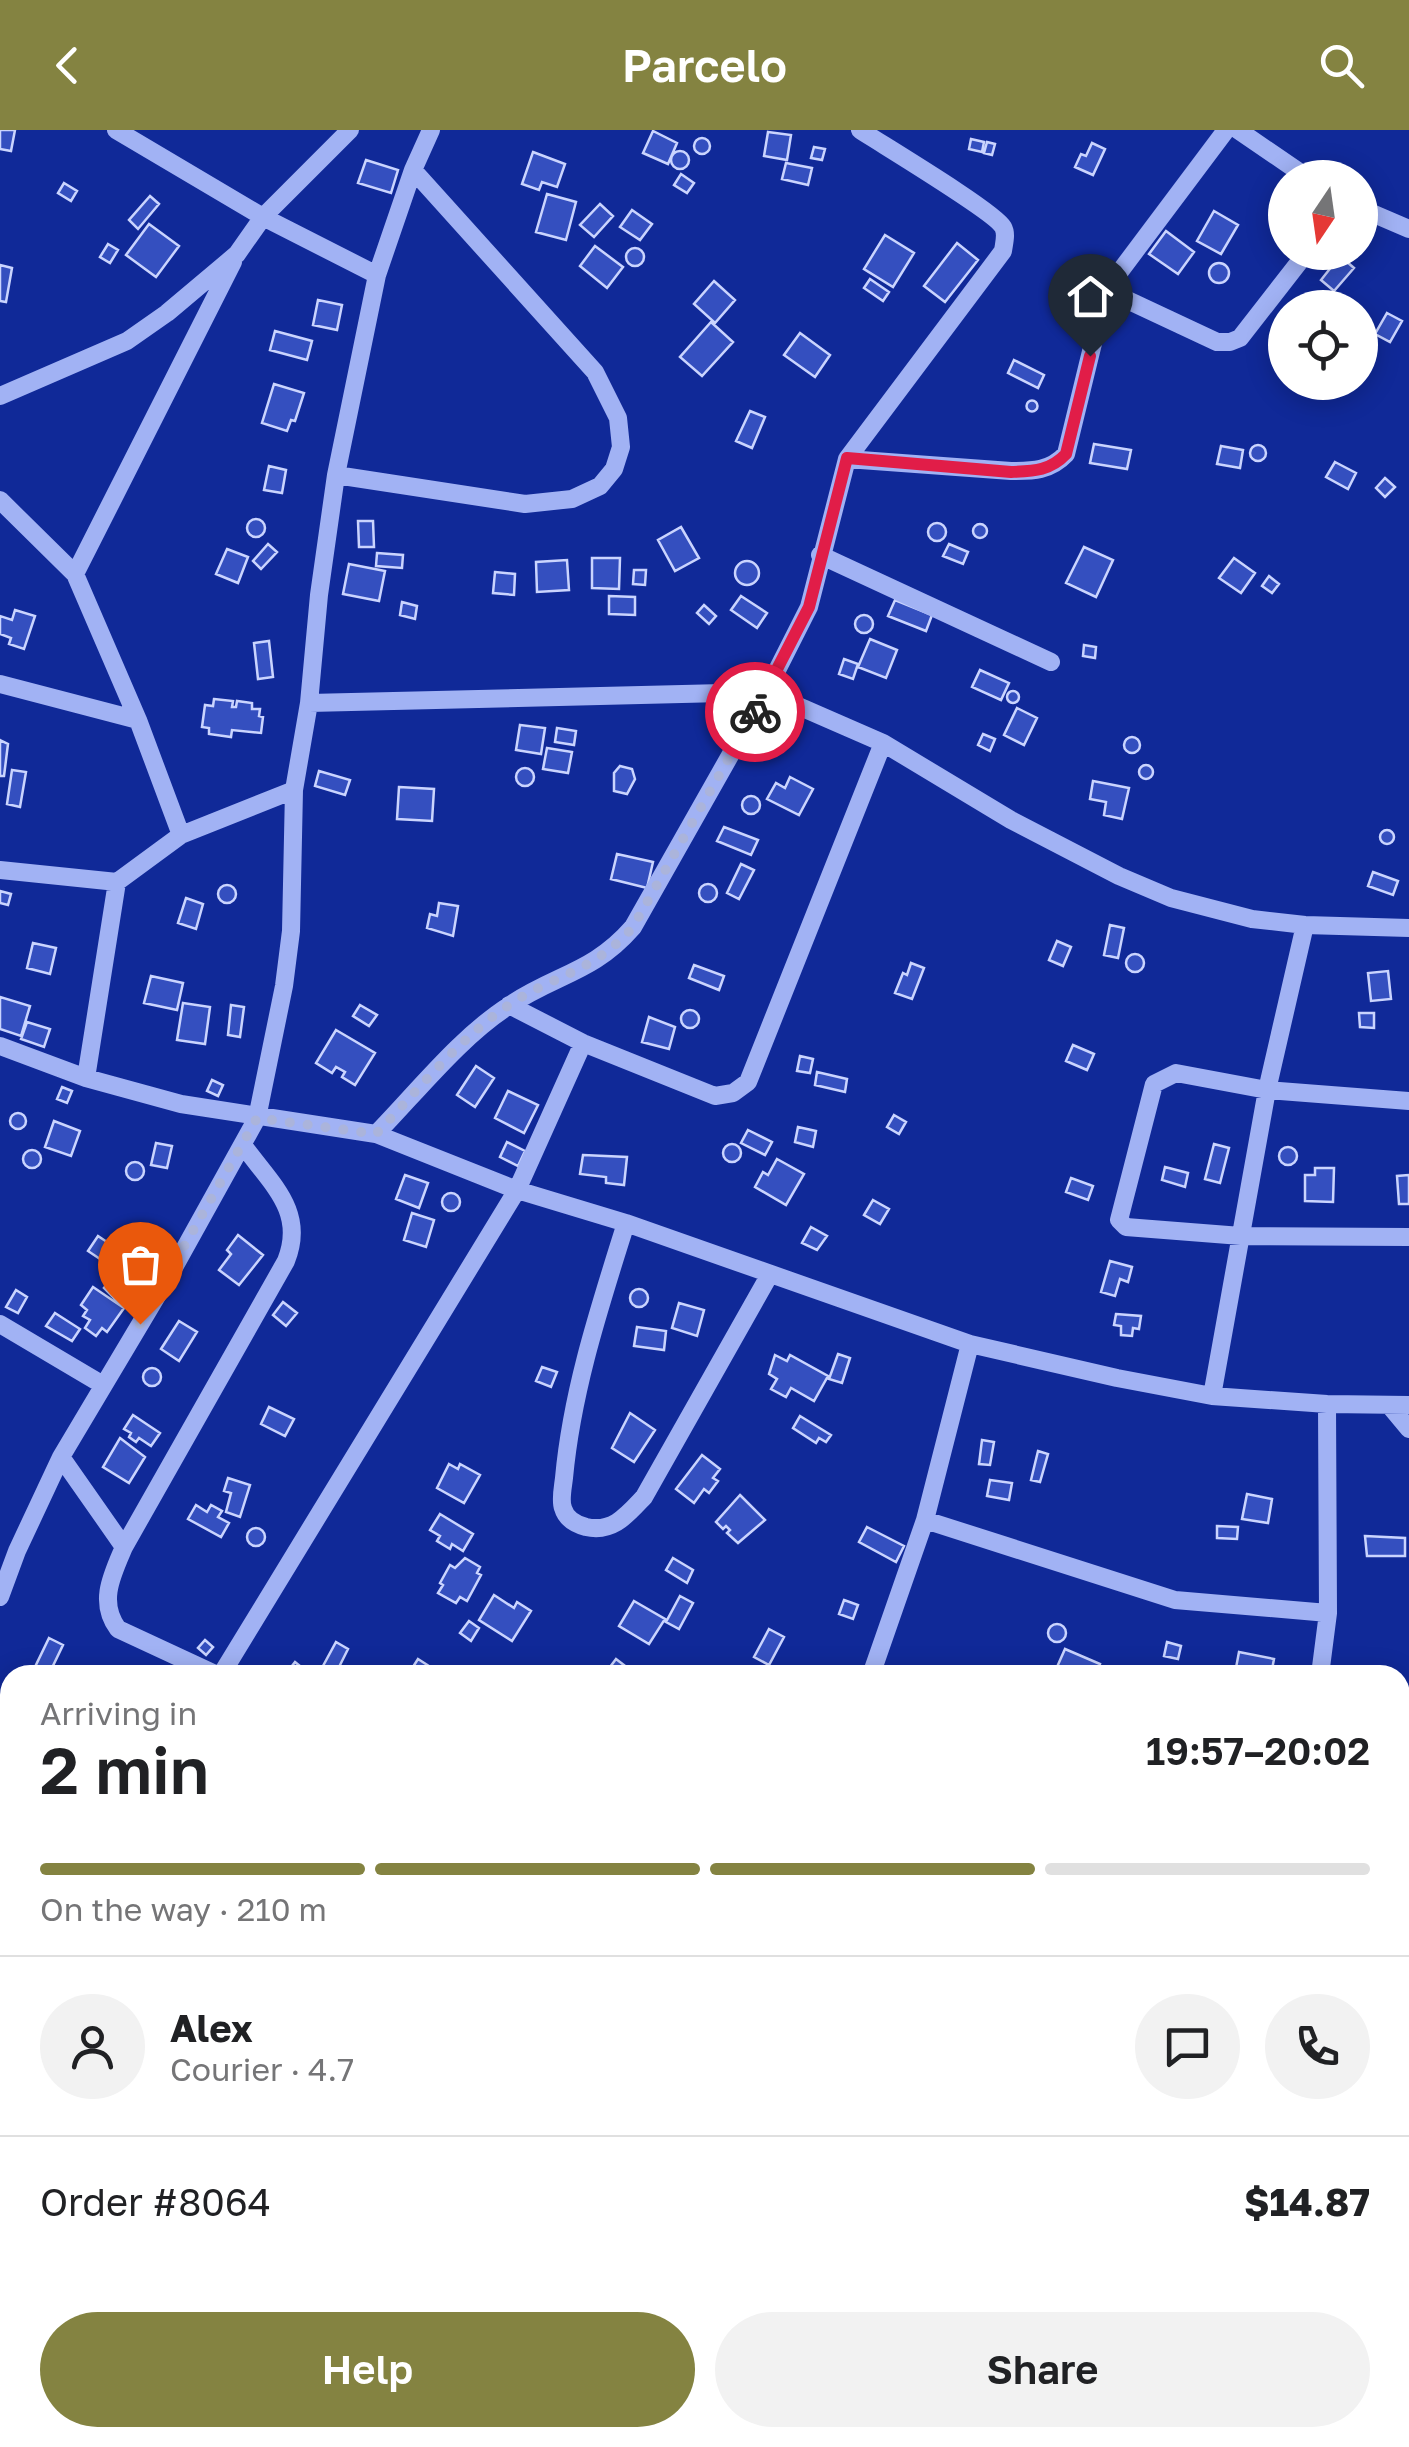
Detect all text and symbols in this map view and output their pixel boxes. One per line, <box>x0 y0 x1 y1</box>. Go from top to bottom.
icon: back <box>40 38 95 93</box>
text: Parcelo <box>622 38 787 92</box>
icon: search <box>1314 38 1369 93</box>
north arrow <box>1268 160 1378 270</box>
map controls <box>1268 160 1378 400</box>
pin <box>1048 254 1133 357</box>
icon: home <box>1063 269 1118 324</box>
button: locate <box>1268 290 1378 400</box>
courier <box>705 662 805 762</box>
icon: bike <box>728 685 783 740</box>
pin <box>98 1222 183 1325</box>
icon: bag <box>113 1237 168 1292</box>
text: Arriving in <box>40 1694 197 1732</box>
text: 19:57–20:02 <box>1146 1728 1370 1773</box>
text: 2 min <box>40 1730 209 1808</box>
text: On the way · 210 m <box>40 1890 327 1928</box>
button: person <box>40 1994 145 2099</box>
button: chat <box>1135 1994 1240 2099</box>
button: phone <box>1265 1994 1370 2099</box>
text: Alex <box>170 2005 253 2050</box>
text: Courier · 4.7 <box>170 2050 354 2088</box>
text: Order #8064 <box>40 2179 271 2224</box>
text: $14.87 <box>1244 2179 1370 2224</box>
button: Help <box>40 2312 695 2427</box>
button: Share <box>715 2312 1370 2427</box>

